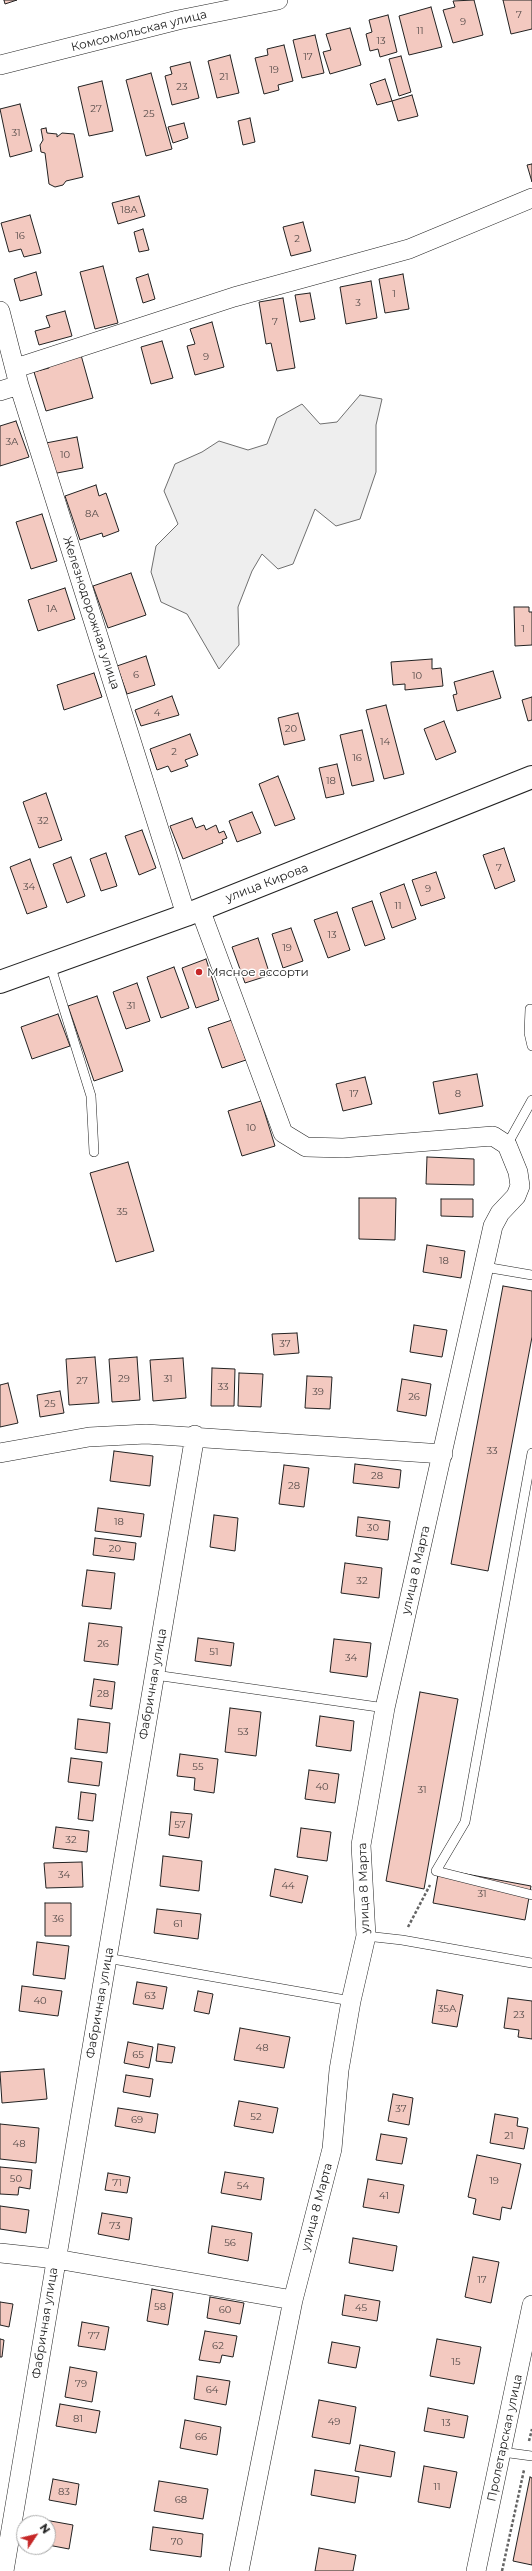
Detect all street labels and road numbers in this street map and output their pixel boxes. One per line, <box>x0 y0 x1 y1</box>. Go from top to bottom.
street label: Комсомольская улица <box>70 7 208 55</box>
street label: Железнодорожная улица <box>59 535 123 691</box>
street label: улица Кирова <box>224 861 310 905</box>
street label: улица 8 Марта <box>399 1524 433 1616</box>
street label: Фабричная улица <box>136 1627 170 1741</box>
street label: улица 8 Марта <box>355 1842 373 1934</box>
street label: Фабричная улица <box>83 1946 117 2060</box>
street label: улица 8 Марта <box>298 2161 336 2253</box>
street label: Фабричная улица <box>29 2266 61 2380</box>
street label: Пролетарская улица <box>484 2373 526 2503</box>

